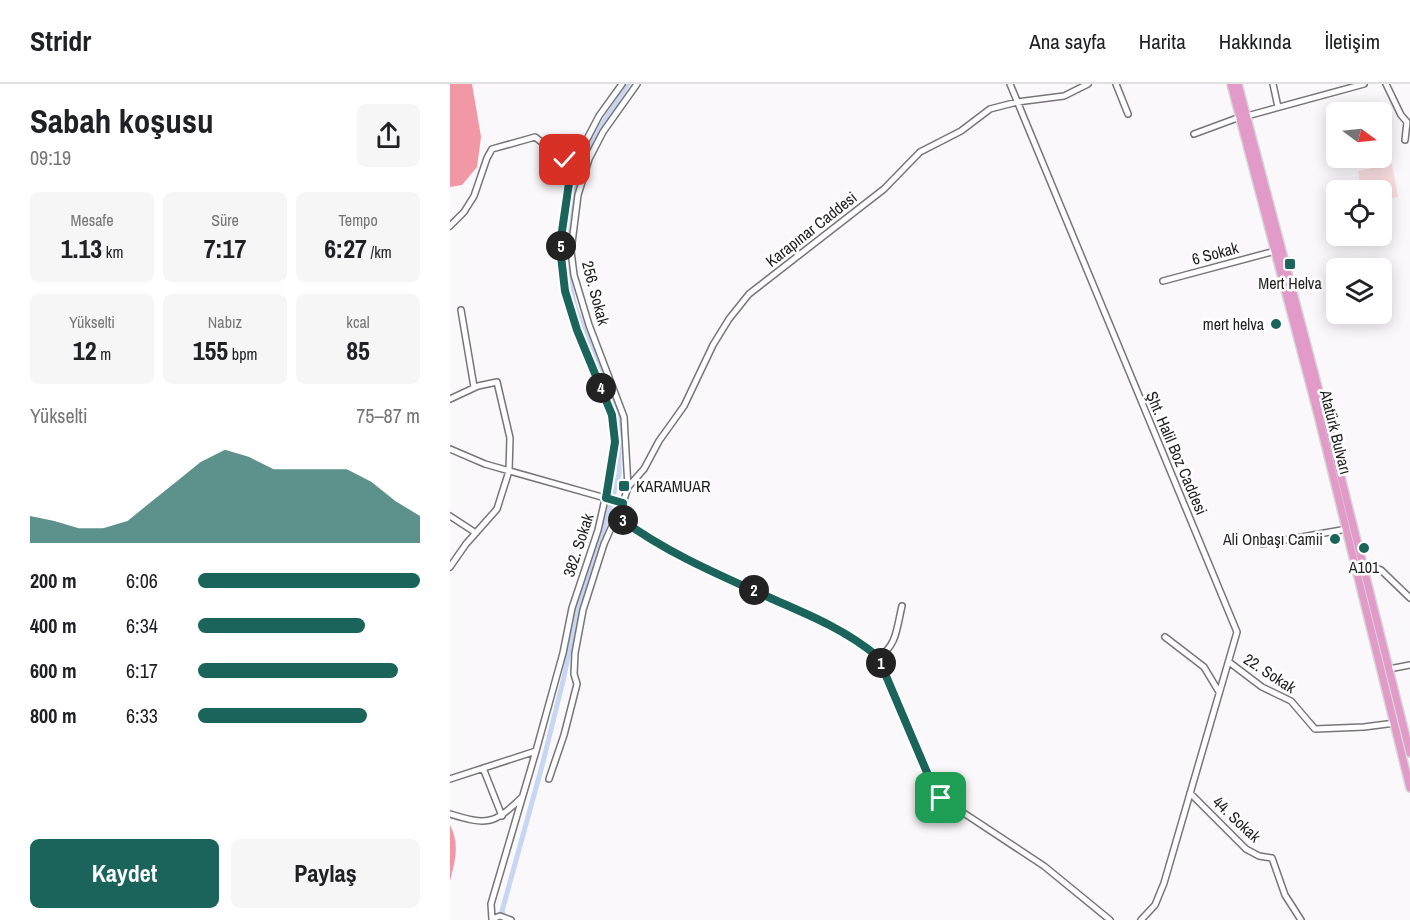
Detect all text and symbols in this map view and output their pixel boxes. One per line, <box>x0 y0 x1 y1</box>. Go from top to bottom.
text: Stridr <box>30 22 91 60</box>
text: Ana sayfa <box>1029 27 1106 56</box>
text: Harita <box>1139 27 1186 56</box>
text: Hakkında <box>1219 27 1291 56</box>
text: İletişim <box>1324 27 1380 56</box>
text: Sabah koşusu <box>30 99 213 143</box>
north arrow <box>1326 102 1392 168</box>
map controls <box>1326 102 1392 324</box>
button: share <box>357 104 420 167</box>
pin <box>539 134 590 185</box>
icon: check <box>548 143 581 176</box>
text: 09:19 <box>30 144 71 171</box>
button: locate <box>1326 180 1392 246</box>
street label: Karapınar Caddesi <box>761 186 861 272</box>
text: Mesafe <box>70 209 114 231</box>
text: Süre <box>211 209 239 231</box>
text: Tempo <box>338 209 378 231</box>
text: 1.13 <box>61 231 102 266</box>
text: 7:17 <box>204 231 246 266</box>
text: 6:27 <box>324 231 367 266</box>
pin: 5 <box>546 231 576 261</box>
text: 5 <box>557 235 565 257</box>
street label: 6 Sokak <box>1189 236 1241 270</box>
text: km <box>102 241 123 263</box>
text: /km <box>367 241 392 263</box>
marker: Mert Helva <box>1283 257 1297 271</box>
street label: 256. Sokak <box>577 258 615 328</box>
button: layers <box>1326 258 1392 324</box>
place label: Mert Helva <box>1258 272 1322 294</box>
text: Yükselti <box>69 311 115 333</box>
text: Nabız <box>208 311 242 333</box>
text: kcal <box>346 311 370 333</box>
place label: mert helva <box>1203 313 1265 335</box>
marker: mert helva <box>1269 317 1283 331</box>
text: 12 <box>73 333 97 368</box>
text: 155 <box>193 333 228 368</box>
text: 85 <box>346 333 370 368</box>
text: m <box>97 343 111 365</box>
text: bpm <box>228 343 257 365</box>
pin: 4 <box>586 373 616 403</box>
text: 4 <box>597 377 605 399</box>
street label: Atatürk Bulvarı <box>1315 387 1357 476</box>
street label: Şht. Halil Boz Caddesi <box>1141 388 1213 518</box>
text: Yükselti <box>30 402 87 429</box>
text: 75–87 m <box>356 402 420 429</box>
place label: KARAMUAR <box>636 475 711 497</box>
marker: KARAMUAR <box>617 479 631 493</box>
pin: 3 <box>608 505 638 535</box>
text: 3 <box>619 509 627 531</box>
street label: 382. Sokak <box>557 510 599 580</box>
place label: Ali Onbaşı Camii <box>1222 528 1323 550</box>
marker: Ali Onbaşı Camii <box>1328 532 1342 546</box>
marker: A101 <box>1357 541 1371 555</box>
place label: A101 <box>1348 556 1380 578</box>
text: 200 m <box>30 567 77 594</box>
text: 6:06 <box>126 567 158 594</box>
pin: 2 <box>739 575 769 605</box>
text: 2 <box>750 579 758 601</box>
text: 400 m <box>30 612 77 639</box>
text: 6:34 <box>126 612 158 639</box>
pin: 1 <box>866 648 896 678</box>
street label: 22. Sokak <box>1240 648 1301 698</box>
text: 1 <box>877 652 885 674</box>
text: 600 m <box>30 657 77 684</box>
text: 6:17 <box>126 657 158 684</box>
text: 800 m <box>30 702 77 729</box>
text: 6:33 <box>126 702 158 729</box>
pin <box>915 772 966 823</box>
icon: arrive <box>924 781 957 814</box>
street label: 44. Sokak <box>1208 791 1266 847</box>
button: Kaydet <box>30 839 219 908</box>
button: Paylaş <box>231 839 420 908</box>

